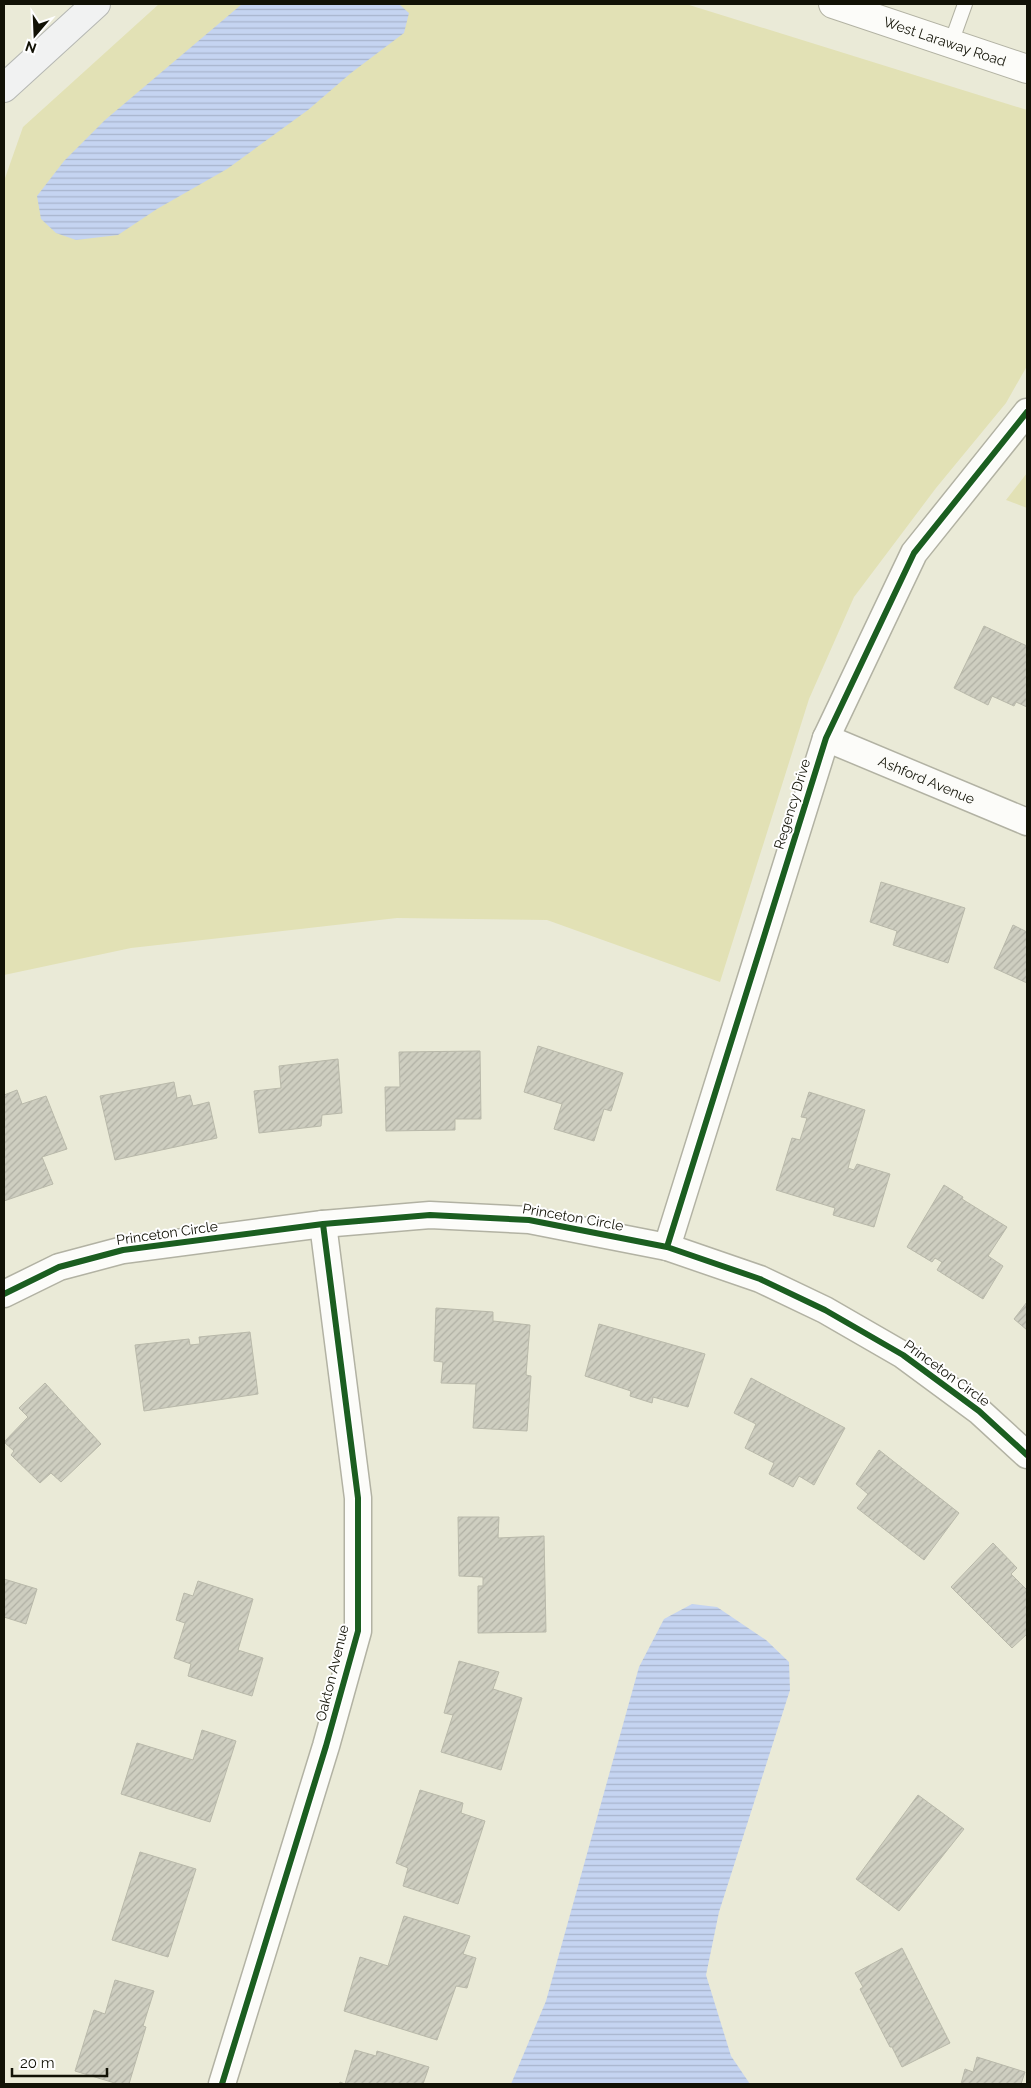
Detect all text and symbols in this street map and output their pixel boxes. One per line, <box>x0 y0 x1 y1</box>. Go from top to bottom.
north arrow <box>10 10 60 60</box>
street label: West Laraway Road <box>882 14 1008 69</box>
text: N <box>23 38 38 57</box>
street label: Ashford Avenue <box>876 753 977 807</box>
street label: Regency Drive <box>771 757 813 851</box>
street label: Princeton Circle <box>521 1200 625 1234</box>
street label: Princeton Circle <box>115 1218 219 1248</box>
street label: Princeton Circle <box>901 1336 993 1410</box>
street label: Oakton Avenue <box>312 1623 352 1723</box>
scale bar <box>12 2046 108 2078</box>
text: 20 m <box>20 2054 55 2072</box>

